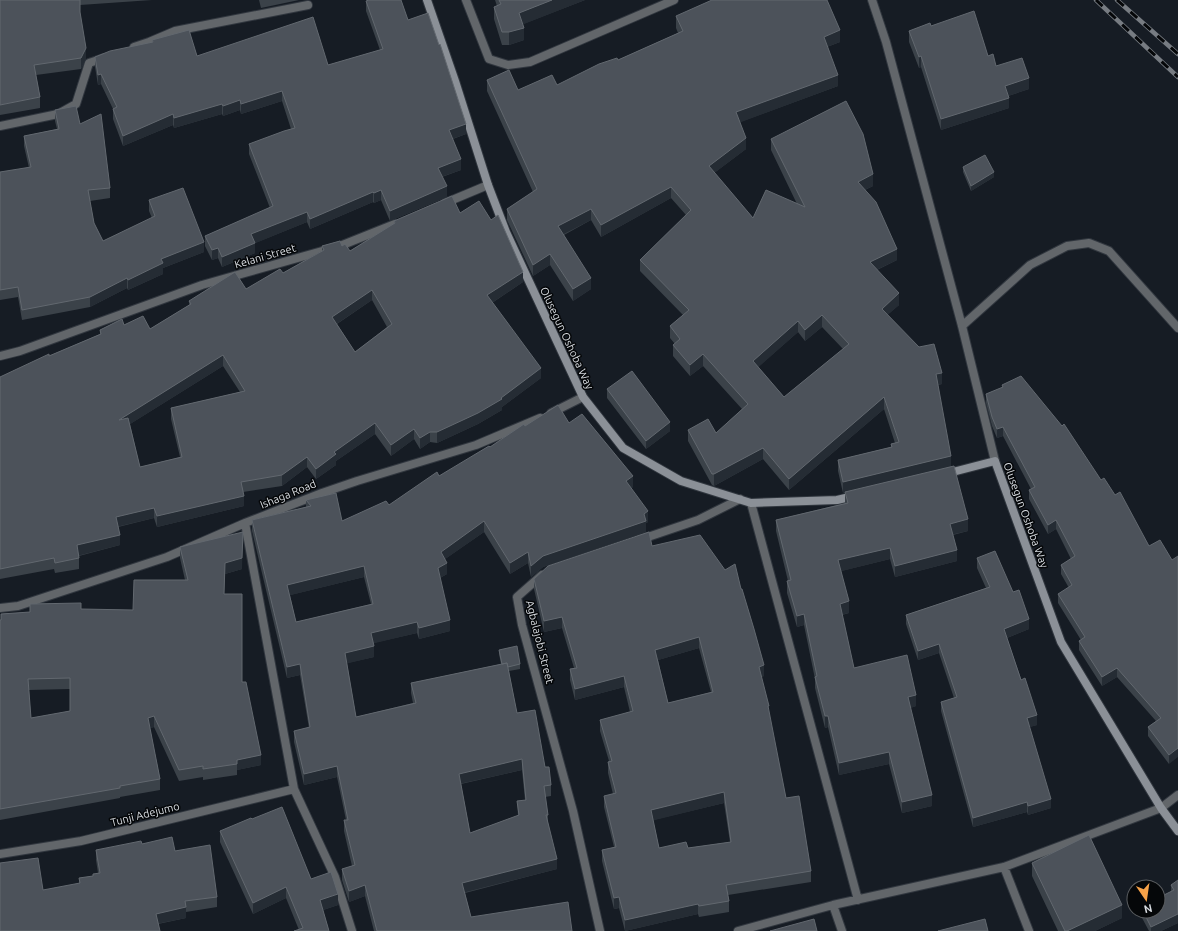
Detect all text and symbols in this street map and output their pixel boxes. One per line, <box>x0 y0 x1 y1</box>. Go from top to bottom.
street label: Kelani Street <box>233 241 298 271</box>
street label: Olusegun Oshoba Way <box>538 285 596 392</box>
street label: Olusegun Oshoba Way <box>1001 461 1051 570</box>
street label: Ishaga Road <box>258 477 318 511</box>
street label: Agbalajobi Street <box>524 599 556 686</box>
street label: Tunji Adejumo <box>109 800 181 828</box>
north arrow <box>1126 879 1166 919</box>
text: N <box>1143 902 1154 916</box>

